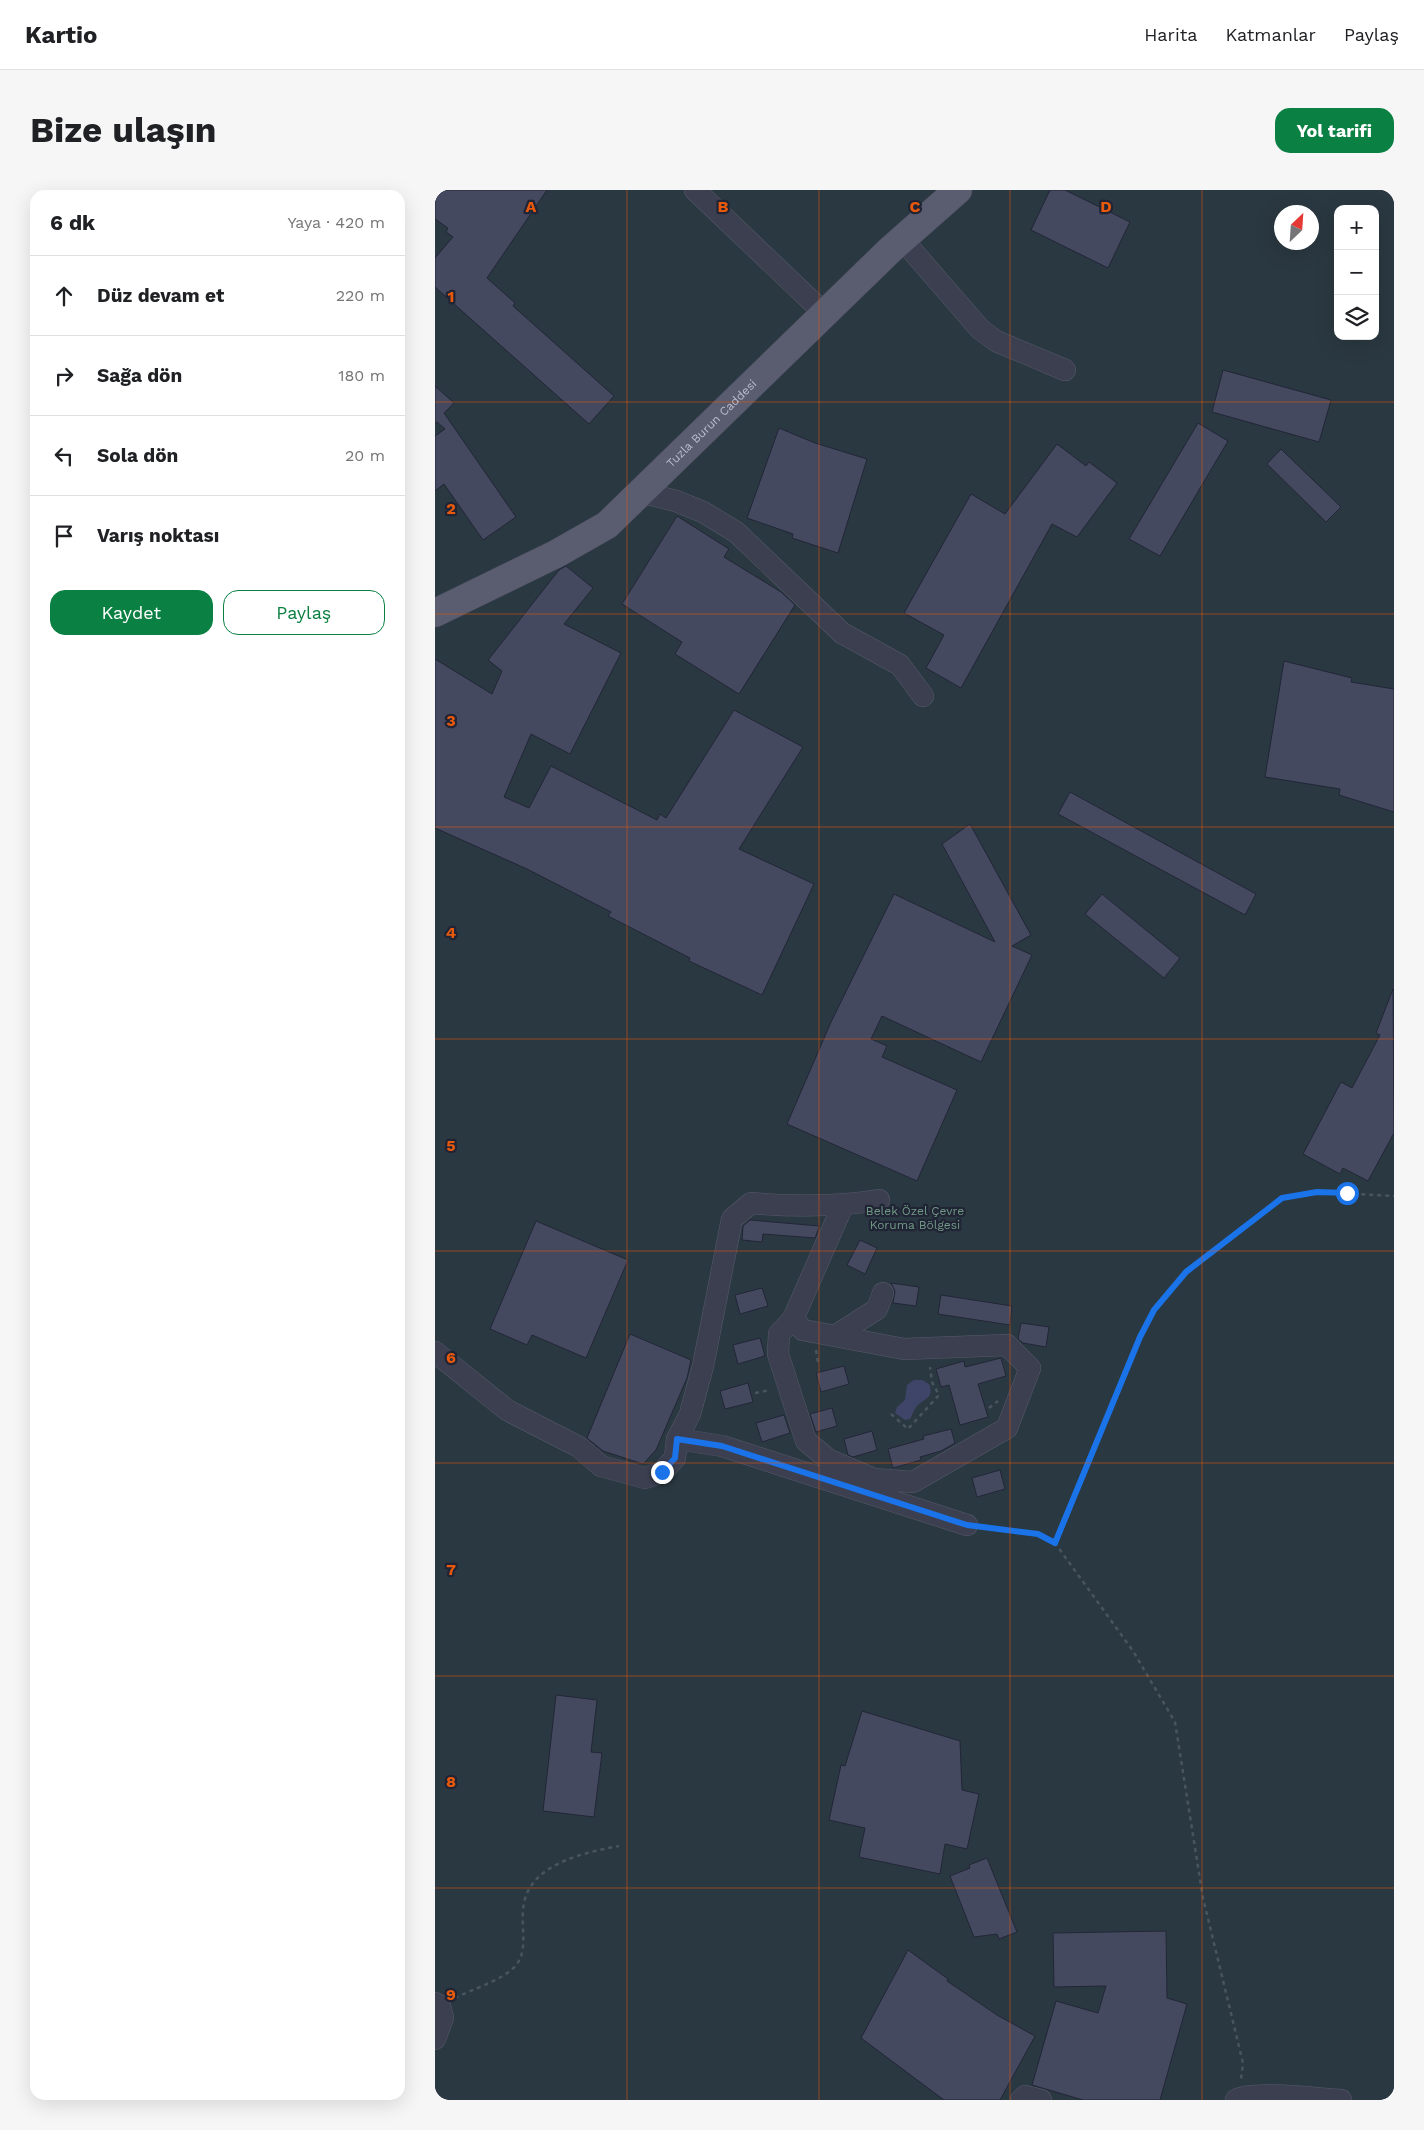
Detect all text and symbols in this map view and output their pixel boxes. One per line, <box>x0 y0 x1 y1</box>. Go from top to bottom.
text: Kartio <box>25 21 97 49</box>
text: Harita <box>1144 24 1197 45</box>
text: Katmanlar <box>1225 24 1316 45</box>
text: Paylaş <box>1344 24 1399 45</box>
button: Yol tarifi <box>1275 108 1394 153</box>
text: Bize ulaşın <box>30 109 217 151</box>
text: A <box>526 197 537 216</box>
text: B <box>718 197 729 216</box>
text: C <box>910 197 921 216</box>
text: D <box>1100 197 1112 216</box>
north arrow <box>1274 205 1319 250</box>
map controls <box>1334 205 1379 340</box>
button: + <box>1334 205 1379 250</box>
text: 6 dk <box>50 210 95 235</box>
text: Yaya · 420 m <box>288 213 385 232</box>
button: − <box>1334 250 1379 295</box>
icon: ahead <box>50 282 78 310</box>
text: Düz devam et <box>97 284 224 307</box>
text: 220 m <box>336 286 385 305</box>
text: 1 <box>448 287 454 306</box>
button: layers <box>1334 295 1379 340</box>
icon: right <box>50 362 78 390</box>
text: Sağa dön <box>97 364 182 387</box>
text: 180 m <box>338 366 385 385</box>
street label: Tuzla Burun Caddesi <box>663 377 760 470</box>
icon: left <box>50 442 78 470</box>
text: Sola dön <box>97 444 178 467</box>
text: 20 m <box>345 446 385 465</box>
text: 2 <box>446 499 456 518</box>
icon: arrive <box>50 522 78 550</box>
text: Varış noktası <box>97 524 219 547</box>
button: Kaydet <box>50 590 213 635</box>
button: Paylaş <box>223 590 385 635</box>
text: 3 <box>446 711 456 730</box>
text: 4 <box>446 923 456 942</box>
text: 5 <box>446 1136 456 1155</box>
route start <box>1336 1182 1359 1205</box>
park label: Belek Özel Çevre Koruma Bölgesi <box>866 1204 964 1232</box>
text: 6 <box>446 1348 456 1367</box>
route end <box>651 1461 674 1484</box>
text: 7 <box>446 1560 456 1579</box>
text: 8 <box>446 1772 456 1791</box>
text: 9 <box>446 1985 456 2004</box>

